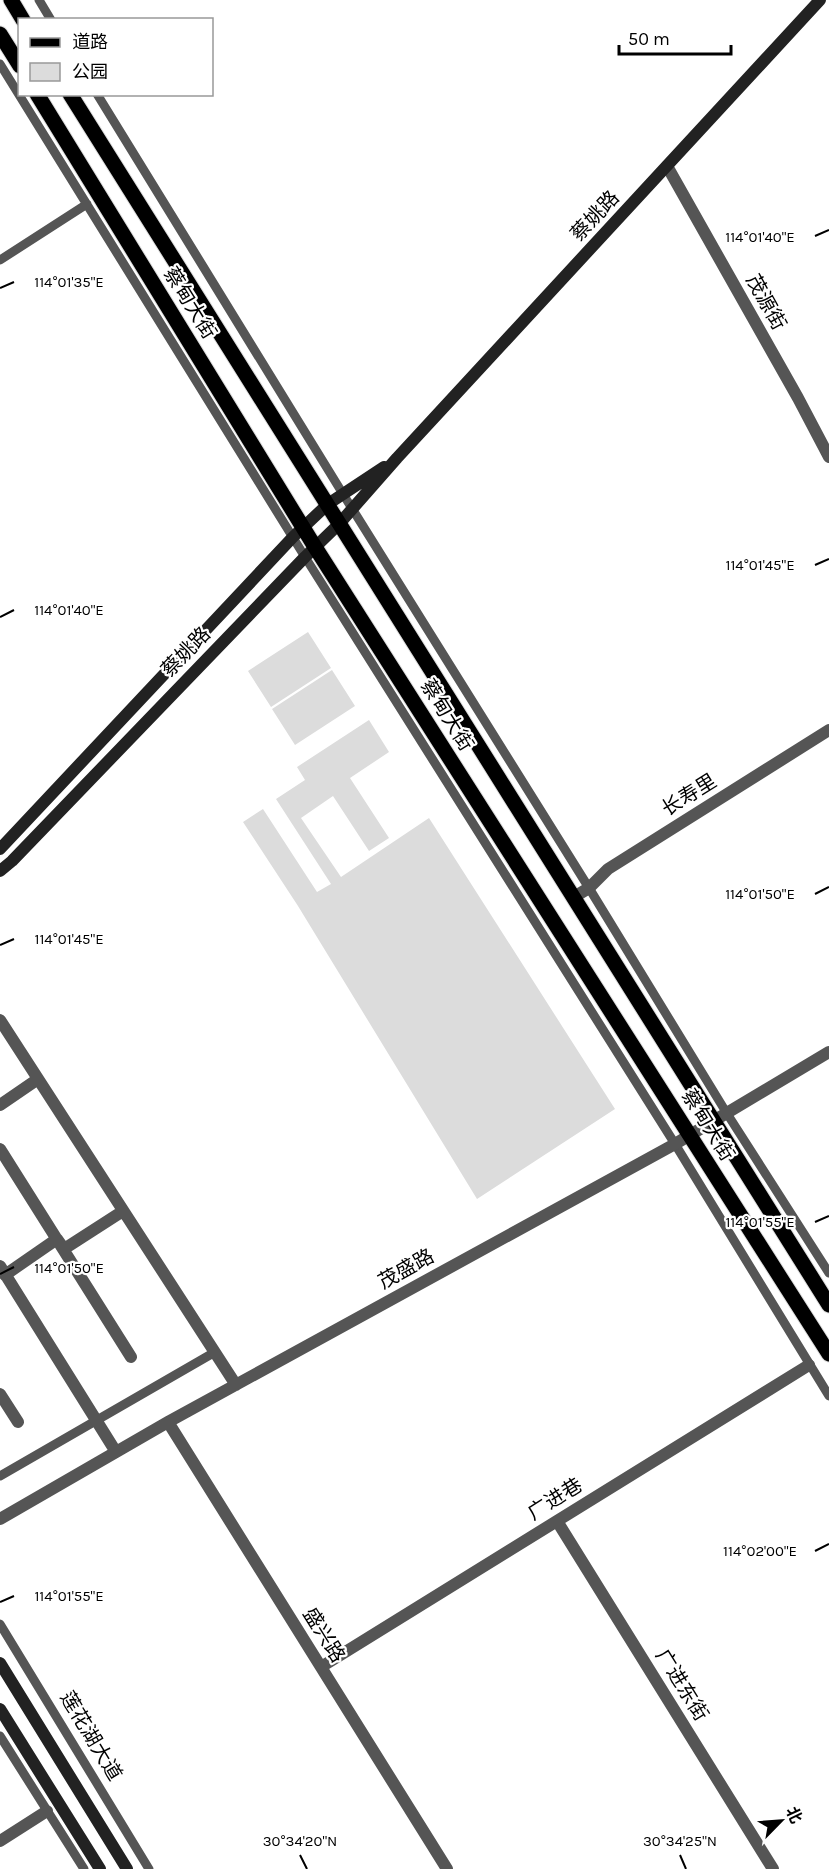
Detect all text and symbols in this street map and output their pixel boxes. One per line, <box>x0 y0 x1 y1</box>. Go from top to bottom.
legend <box>18 18 213 96</box>
scale bar <box>619 18 732 56</box>
text: 50 m <box>628 28 670 50</box>
text: 道路 <box>72 31 108 53</box>
text: 公园 <box>72 61 108 83</box>
street label: 蔡姚路 <box>566 186 624 246</box>
text: 114°01'40"E <box>725 228 795 246</box>
street label: 蔡甸大街 <box>159 263 221 343</box>
street label: 茂源街 <box>741 270 791 334</box>
text: 114°01'35"E <box>34 273 104 291</box>
text: 114°01'45"E <box>725 556 795 574</box>
text: 114°01'40"E <box>34 601 104 619</box>
street label: 蔡姚路 <box>157 622 215 682</box>
street label: 蔡甸大街 <box>416 675 478 755</box>
street label: 长寿里 <box>657 769 721 821</box>
text: 114°01'50"E <box>725 885 795 903</box>
text: 114°01'45"E <box>34 930 104 948</box>
street label: 蔡甸大街 <box>677 1085 739 1165</box>
text: 114°01'55"E <box>725 1213 795 1231</box>
street label: 茂盛路 <box>374 1244 438 1294</box>
text: 114°01'50"E <box>34 1259 104 1277</box>
street label: 广进巷 <box>523 1473 587 1525</box>
text: 114°02'00"E <box>723 1542 797 1560</box>
text: 114°01'55"E <box>34 1587 104 1605</box>
street label: 盛兴路 <box>298 1603 350 1667</box>
street label: 广进东街 <box>651 1645 713 1725</box>
street label: 莲花湖大道 <box>55 1687 127 1785</box>
north arrow <box>751 1791 811 1851</box>
text: 北 <box>782 1804 806 1826</box>
text: 30°34'20"N <box>263 1832 337 1850</box>
text: 30°34'25"N <box>643 1832 717 1850</box>

